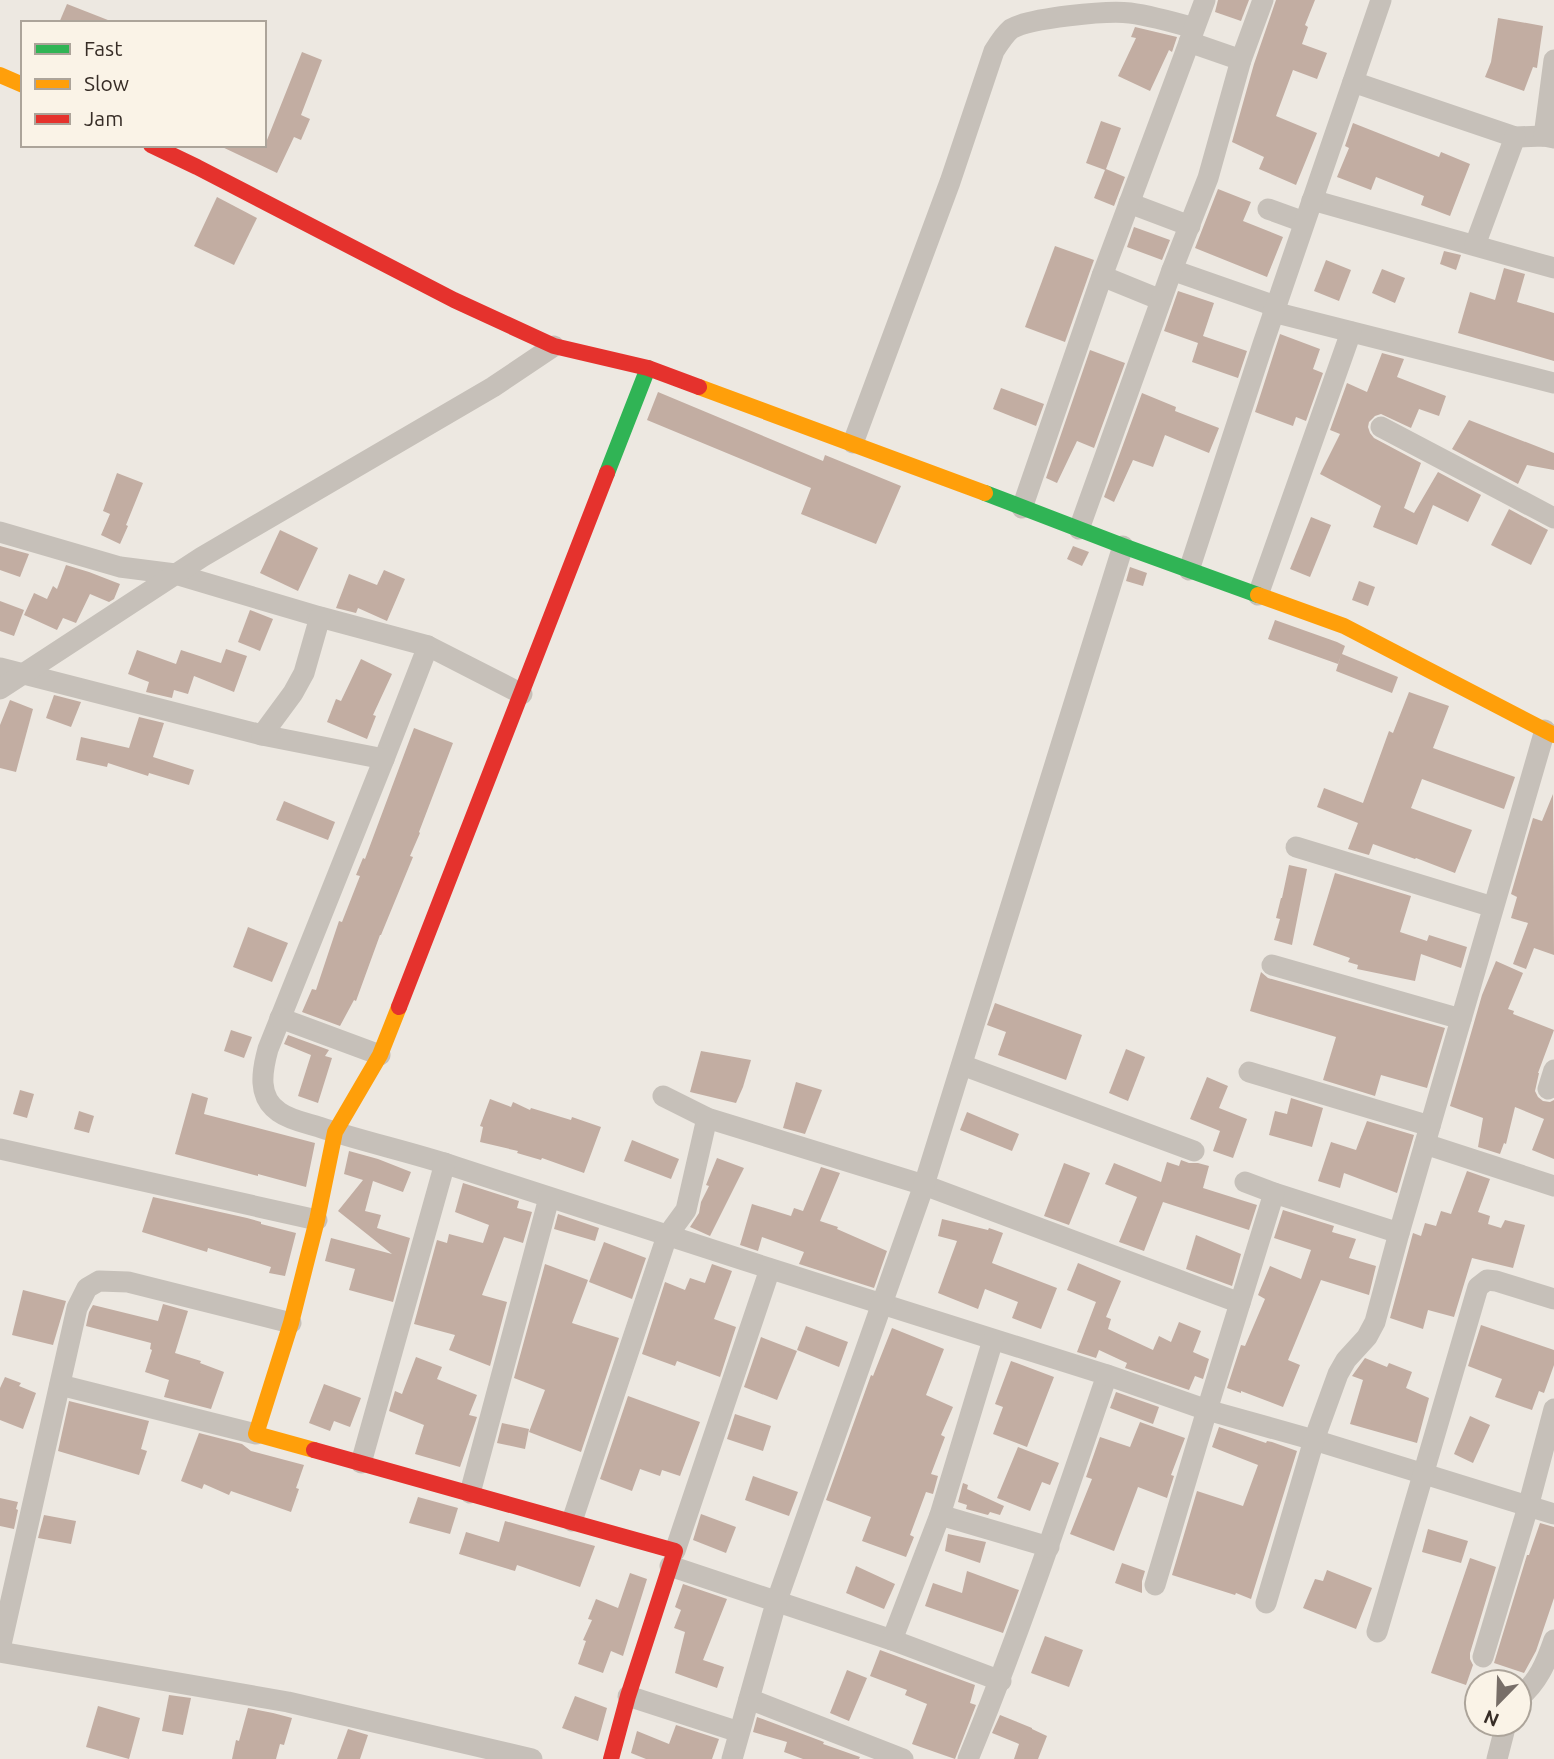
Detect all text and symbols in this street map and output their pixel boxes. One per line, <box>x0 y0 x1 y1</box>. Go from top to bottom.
legend <box>21 21 266 147</box>
text: Fast <box>84 36 122 60</box>
text: Slow <box>84 71 129 95</box>
text: Jam <box>84 106 123 130</box>
north arrow <box>1463 1668 1533 1738</box>
text: N <box>1481 1706 1502 1732</box>

